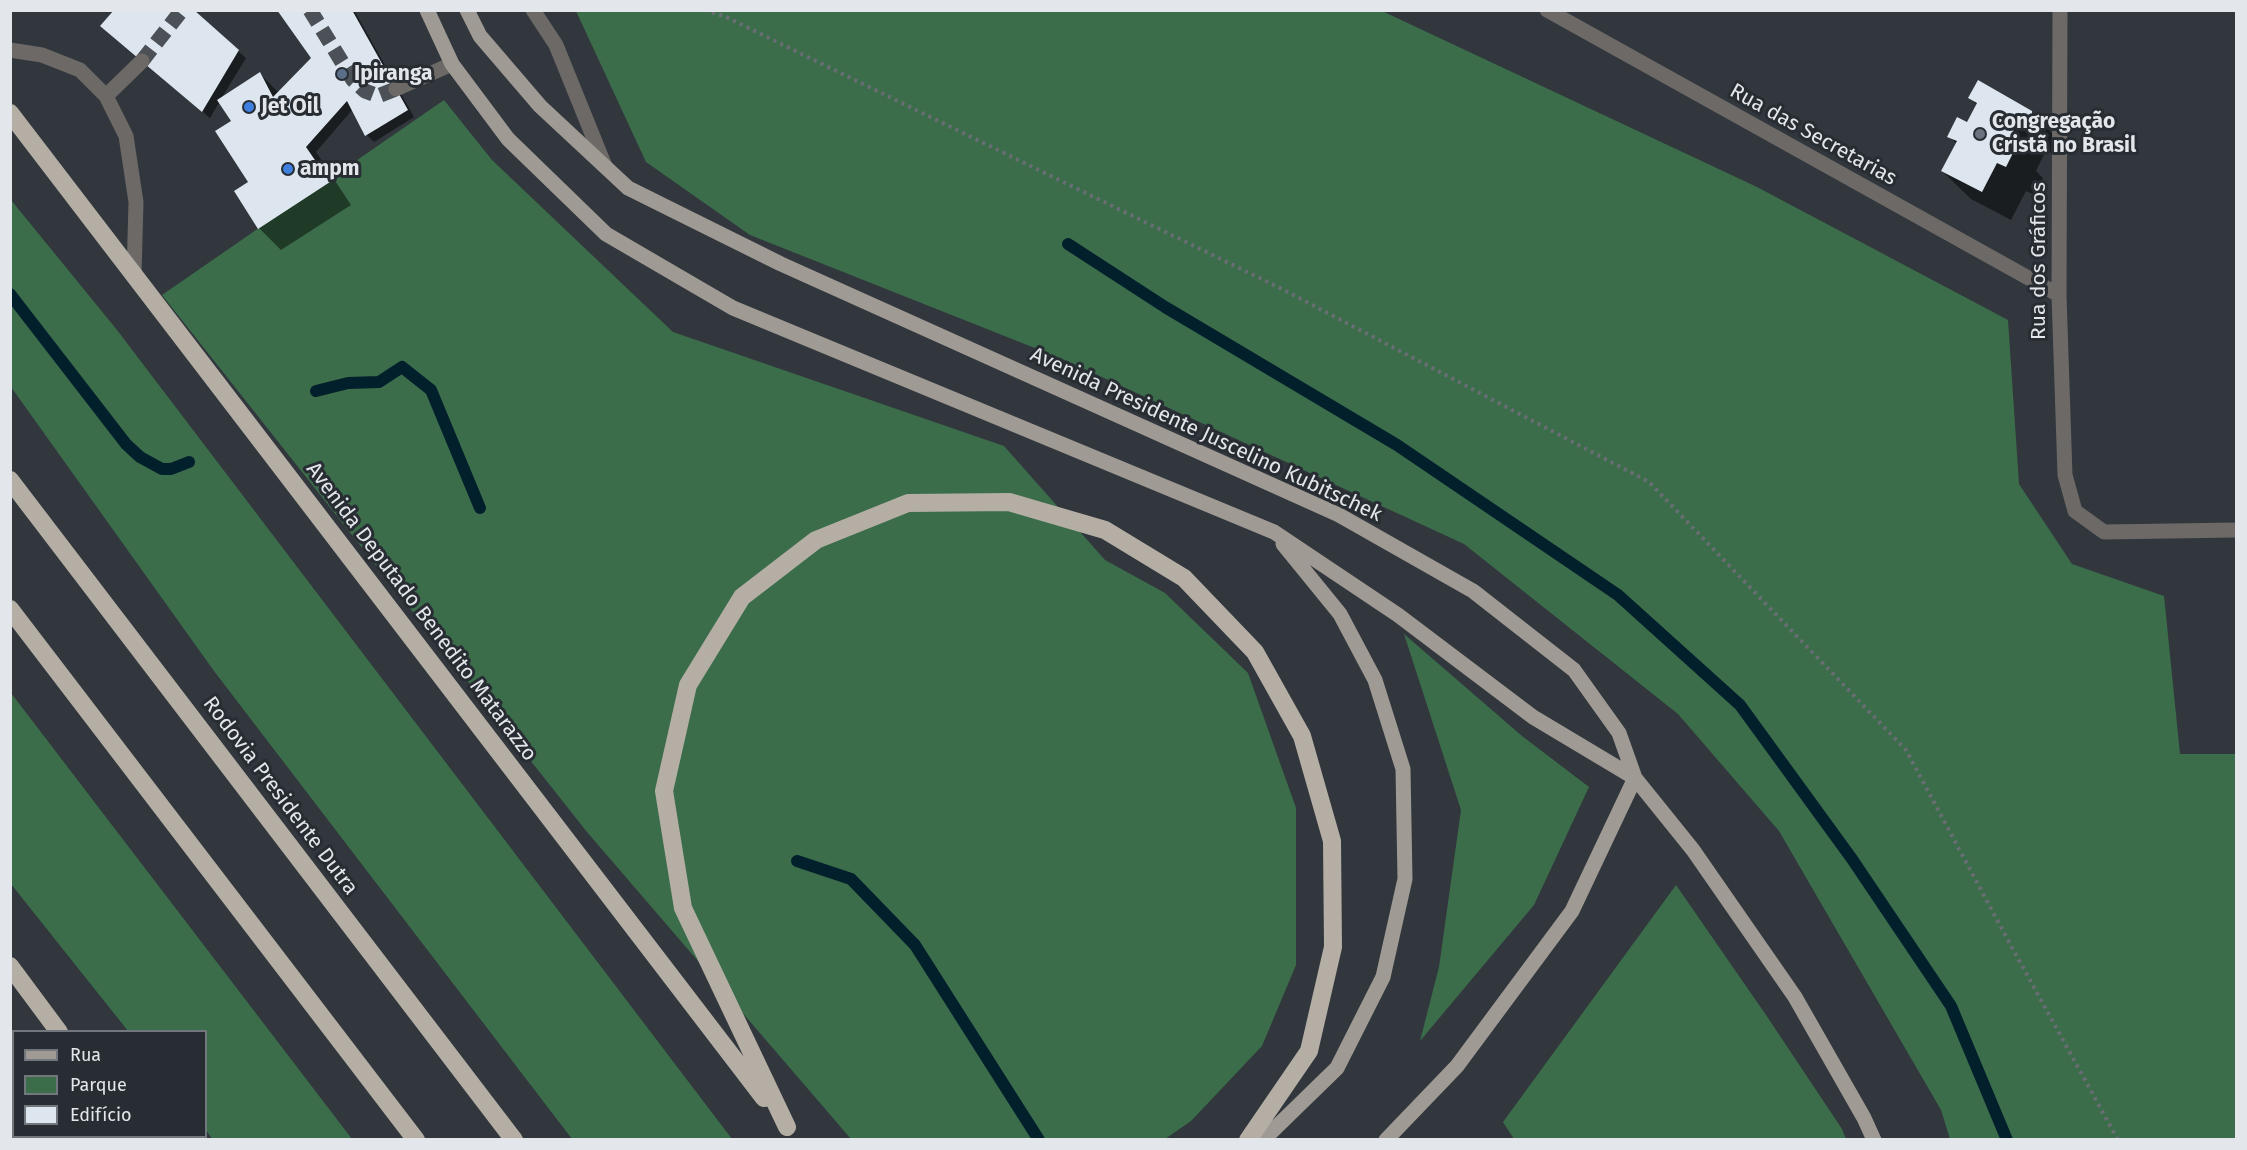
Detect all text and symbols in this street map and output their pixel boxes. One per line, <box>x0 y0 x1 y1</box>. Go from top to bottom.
place label: Ipiranga <box>354 61 433 87</box>
marker: Ipiranga <box>335 67 349 81</box>
street label: Rua das Secretarias <box>1725 79 1901 191</box>
place label: Jet Oil <box>261 94 319 120</box>
marker: Jet Oil <box>242 100 256 114</box>
place label: Congregação Cristã no Brasil <box>1992 109 2136 159</box>
marker: Congregação Cristã no Brasil <box>1973 127 1987 141</box>
place label: ampm <box>300 156 360 182</box>
marker: ampm <box>281 162 295 176</box>
street label: Rua dos Gráficos <box>2026 182 2052 340</box>
street label: Avenida Presidente Juscelino Kubitschek <box>1026 342 1386 528</box>
street label: Avenida Deputado Benedito Matarazzo <box>300 458 542 766</box>
street label: Rodovia Presidente Dutra <box>197 692 363 900</box>
legend <box>12 1030 207 1138</box>
text: Rua <box>70 1044 101 1066</box>
text: Parque <box>70 1074 127 1096</box>
text: Edifício <box>70 1104 132 1126</box>

